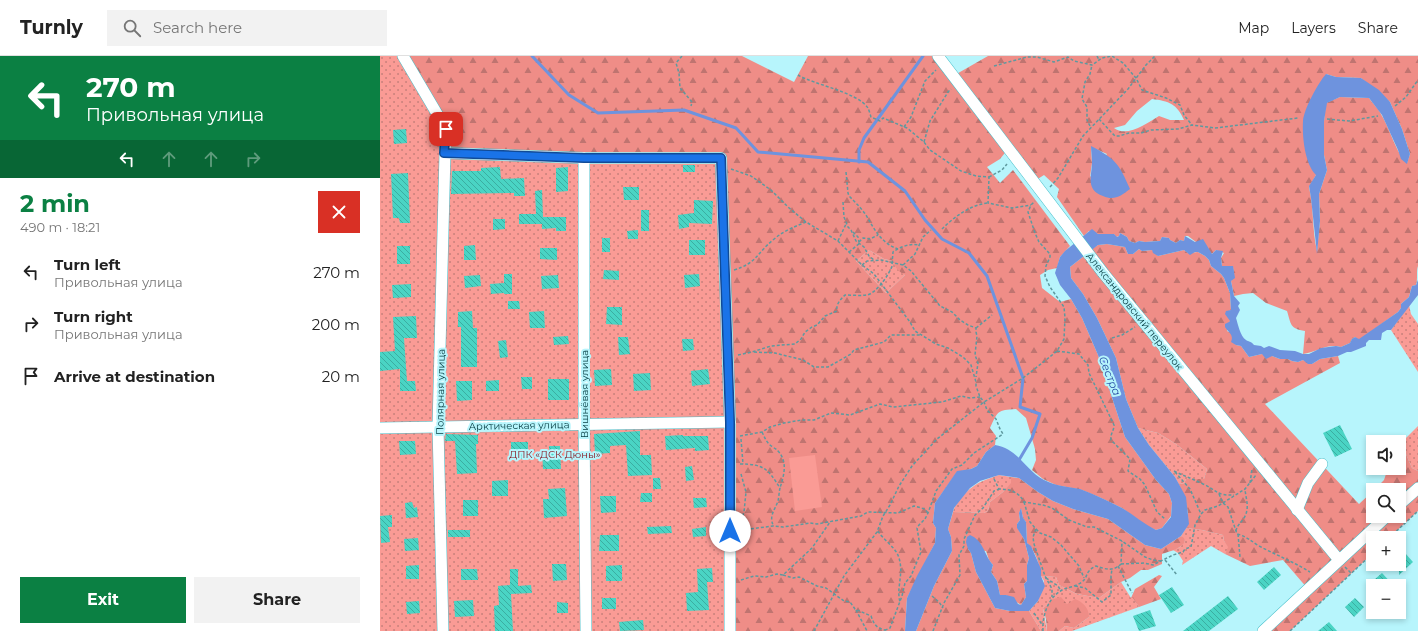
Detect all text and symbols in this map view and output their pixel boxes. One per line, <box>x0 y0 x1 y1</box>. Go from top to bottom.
search box <box>107 10 387 46</box>
text: Turnly <box>20 16 83 39</box>
icon: search <box>121 17 143 39</box>
text: Search here <box>153 18 242 37</box>
text: Map <box>1238 19 1269 37</box>
text: Layers <box>1291 19 1336 37</box>
text: Share <box>1358 19 1398 37</box>
text: 270 m <box>86 70 176 104</box>
icon: left <box>20 72 72 124</box>
text: Привольная улица <box>86 104 264 126</box>
pin <box>429 112 463 146</box>
icon: arrive <box>435 118 457 140</box>
icon: left <box>116 148 138 170</box>
icon: ahead <box>158 148 180 170</box>
icon: ahead <box>200 148 222 170</box>
icon: right <box>242 148 264 170</box>
text: 2 min <box>20 189 90 218</box>
button: close <box>318 191 360 233</box>
text: 490 m · 18:21 <box>20 219 100 235</box>
street label: Александровский переулок <box>1083 250 1186 373</box>
text: Turn left <box>54 255 121 274</box>
icon: left <box>20 261 42 283</box>
text: 270 m <box>313 263 360 282</box>
text: Привольная улица <box>54 274 182 290</box>
text: Turn right <box>54 307 133 326</box>
icon: right <box>20 313 42 335</box>
text: 200 m <box>312 315 360 334</box>
text: Привольная улица <box>54 326 182 342</box>
street label: Полярная улица <box>433 349 448 435</box>
street label: Вишнёвая улица <box>578 350 591 438</box>
water label: Сестра <box>1096 354 1124 398</box>
icon: arrive <box>20 365 42 387</box>
text: Arrive at destination <box>54 367 215 386</box>
text: 20 m <box>322 367 360 386</box>
street label: Арктическая улица <box>468 418 570 433</box>
map controls <box>1366 435 1406 619</box>
button: sound <box>1366 435 1406 475</box>
park label: ДПК «ДСК Дюны» <box>509 448 601 461</box>
button: search <box>1366 483 1406 523</box>
position arrow <box>709 510 751 552</box>
button: + <box>1366 531 1406 571</box>
button: Exit <box>20 577 186 623</box>
button: Share <box>194 577 360 623</box>
button: − <box>1366 579 1406 619</box>

